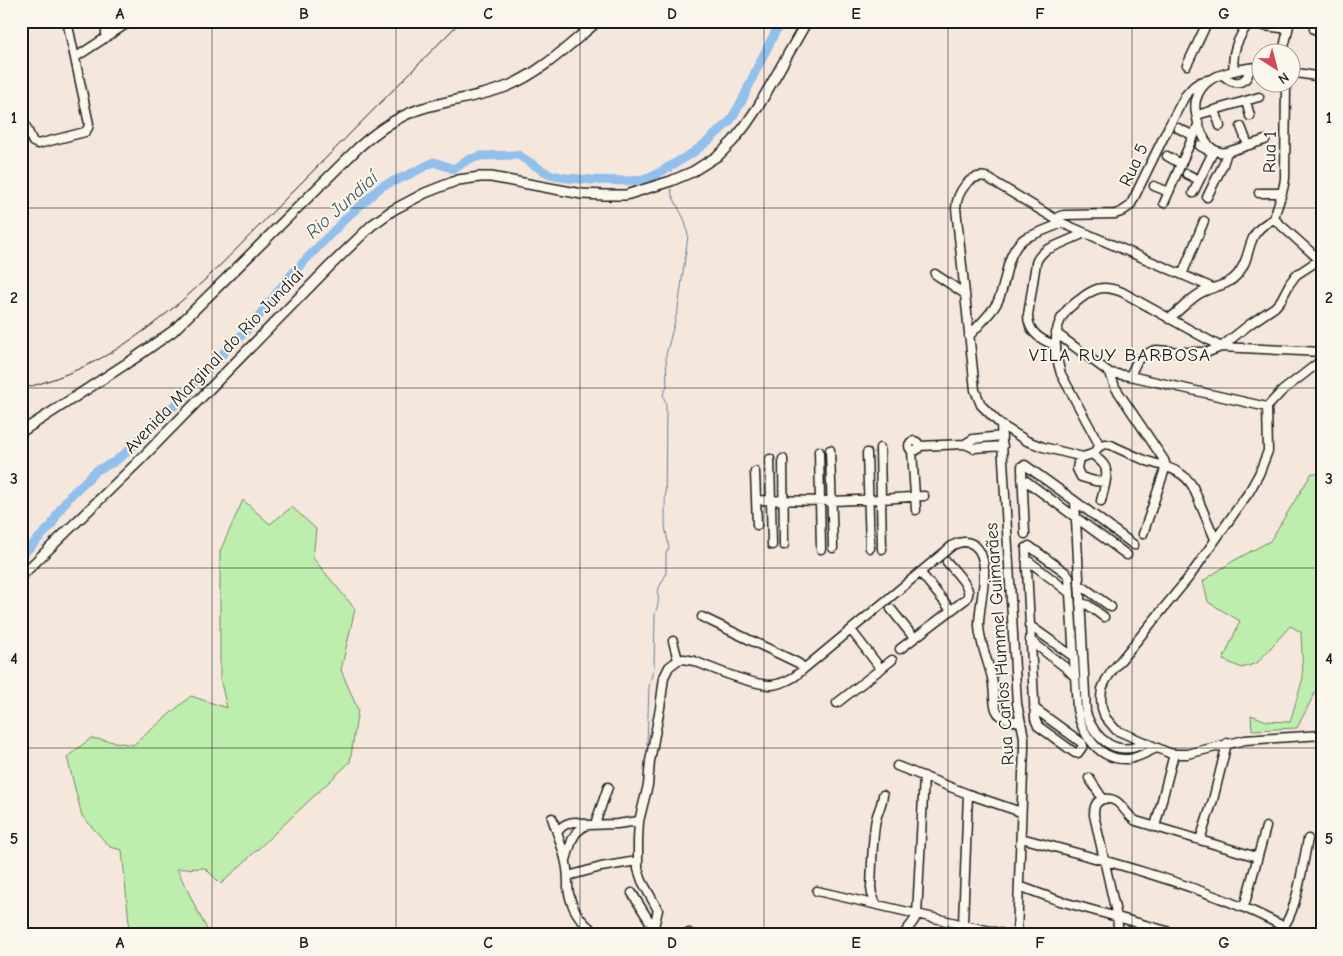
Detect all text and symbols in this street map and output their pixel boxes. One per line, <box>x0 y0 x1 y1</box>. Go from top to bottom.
text: A <box>116 5 125 23</box>
text: B <box>299 5 309 23</box>
text: C <box>483 5 493 23</box>
text: D <box>667 5 677 23</box>
text: E <box>851 5 861 23</box>
text: F <box>1035 5 1045 23</box>
text: G <box>1218 5 1230 23</box>
north arrow <box>1250 42 1300 92</box>
text: N <box>1275 69 1292 88</box>
text: 1 <box>11 109 17 127</box>
text: 1 <box>1326 109 1332 127</box>
street label: Rua 1 <box>1259 131 1281 173</box>
street label: Rua 5 <box>1115 140 1153 190</box>
water label: Rio Jundiaí <box>301 165 385 243</box>
street label: Avenida Marginal do Rio Jundiaí <box>120 263 309 458</box>
text: 2 <box>10 289 18 307</box>
text: 2 <box>1325 289 1333 307</box>
district label: VILA RUY BARBOSA <box>1029 344 1211 366</box>
text: 3 <box>10 470 18 488</box>
text: 3 <box>1325 470 1333 488</box>
street label: Rua Carlos Hummel Guimarães <box>981 522 1019 766</box>
text: 4 <box>10 650 18 668</box>
text: 4 <box>1325 650 1333 668</box>
text: 5 <box>10 830 18 848</box>
text: 5 <box>1325 830 1333 848</box>
text: A <box>116 934 125 952</box>
text: B <box>299 934 309 952</box>
text: C <box>483 934 493 952</box>
text: D <box>667 934 677 952</box>
text: E <box>851 934 861 952</box>
text: F <box>1035 934 1045 952</box>
text: G <box>1218 934 1230 952</box>

